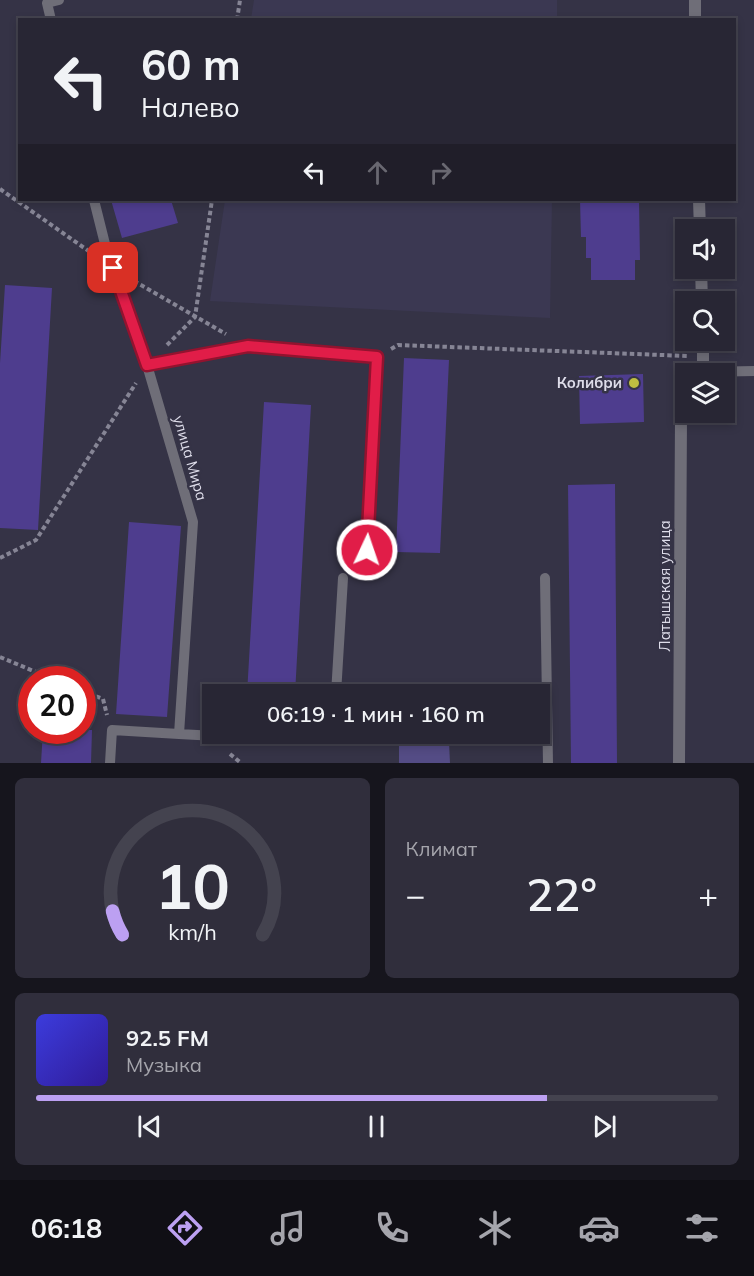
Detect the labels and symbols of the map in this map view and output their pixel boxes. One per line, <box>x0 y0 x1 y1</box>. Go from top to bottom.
pin <box>87 242 138 293</box>
place label: Колибри <box>557 373 622 392</box>
marker: Колибри <box>627 376 641 390</box>
street label: улица Мира <box>169 413 212 503</box>
position arrow <box>335 518 399 582</box>
street label: Латышская улица <box>655 520 674 652</box>
speed limit sign: 20 <box>18 666 96 744</box>

